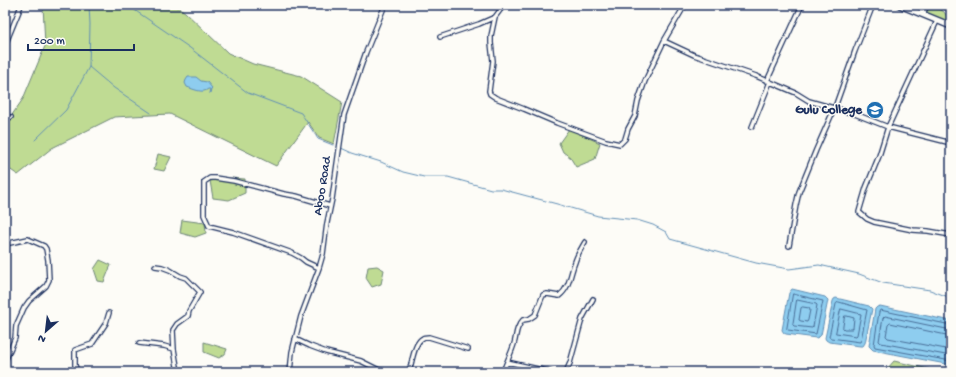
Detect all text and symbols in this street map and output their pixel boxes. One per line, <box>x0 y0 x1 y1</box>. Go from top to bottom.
scale bar <box>28 26 134 52</box>
text: 200 m <box>34 35 65 49</box>
school or university icon: Gulu College <box>865 100 885 120</box>
place label: Gulu College <box>795 103 863 118</box>
street label: Aboo Road <box>311 154 335 217</box>
north arrow <box>26 311 66 351</box>
text: N <box>36 331 48 345</box>

